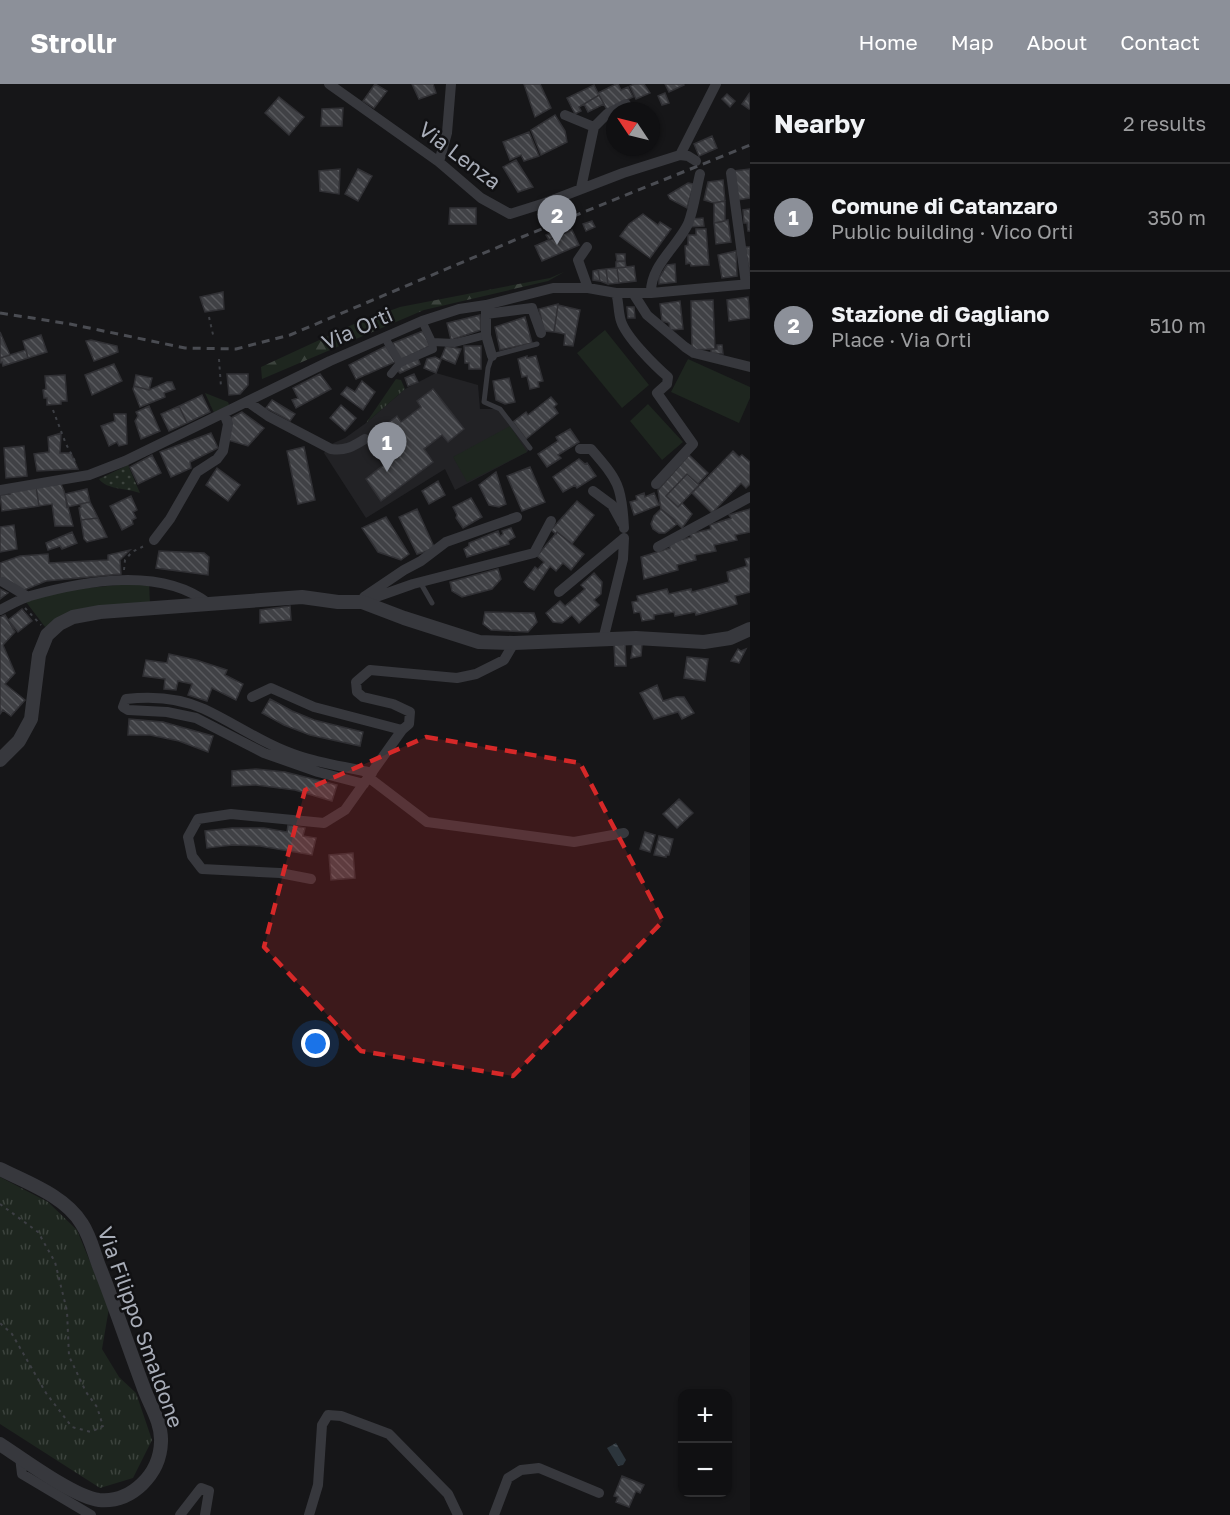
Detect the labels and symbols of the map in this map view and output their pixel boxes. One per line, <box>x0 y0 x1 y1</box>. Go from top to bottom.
north arrow <box>606 102 660 156</box>
street label: Via Lenza <box>414 116 506 194</box>
pin: 2 <box>538 196 576 245</box>
street label: Via Orti <box>317 301 397 355</box>
pin: 1 <box>368 422 406 472</box>
your location <box>301 1029 330 1058</box>
street label: Via Filippo Smaldone <box>93 1223 189 1431</box>

